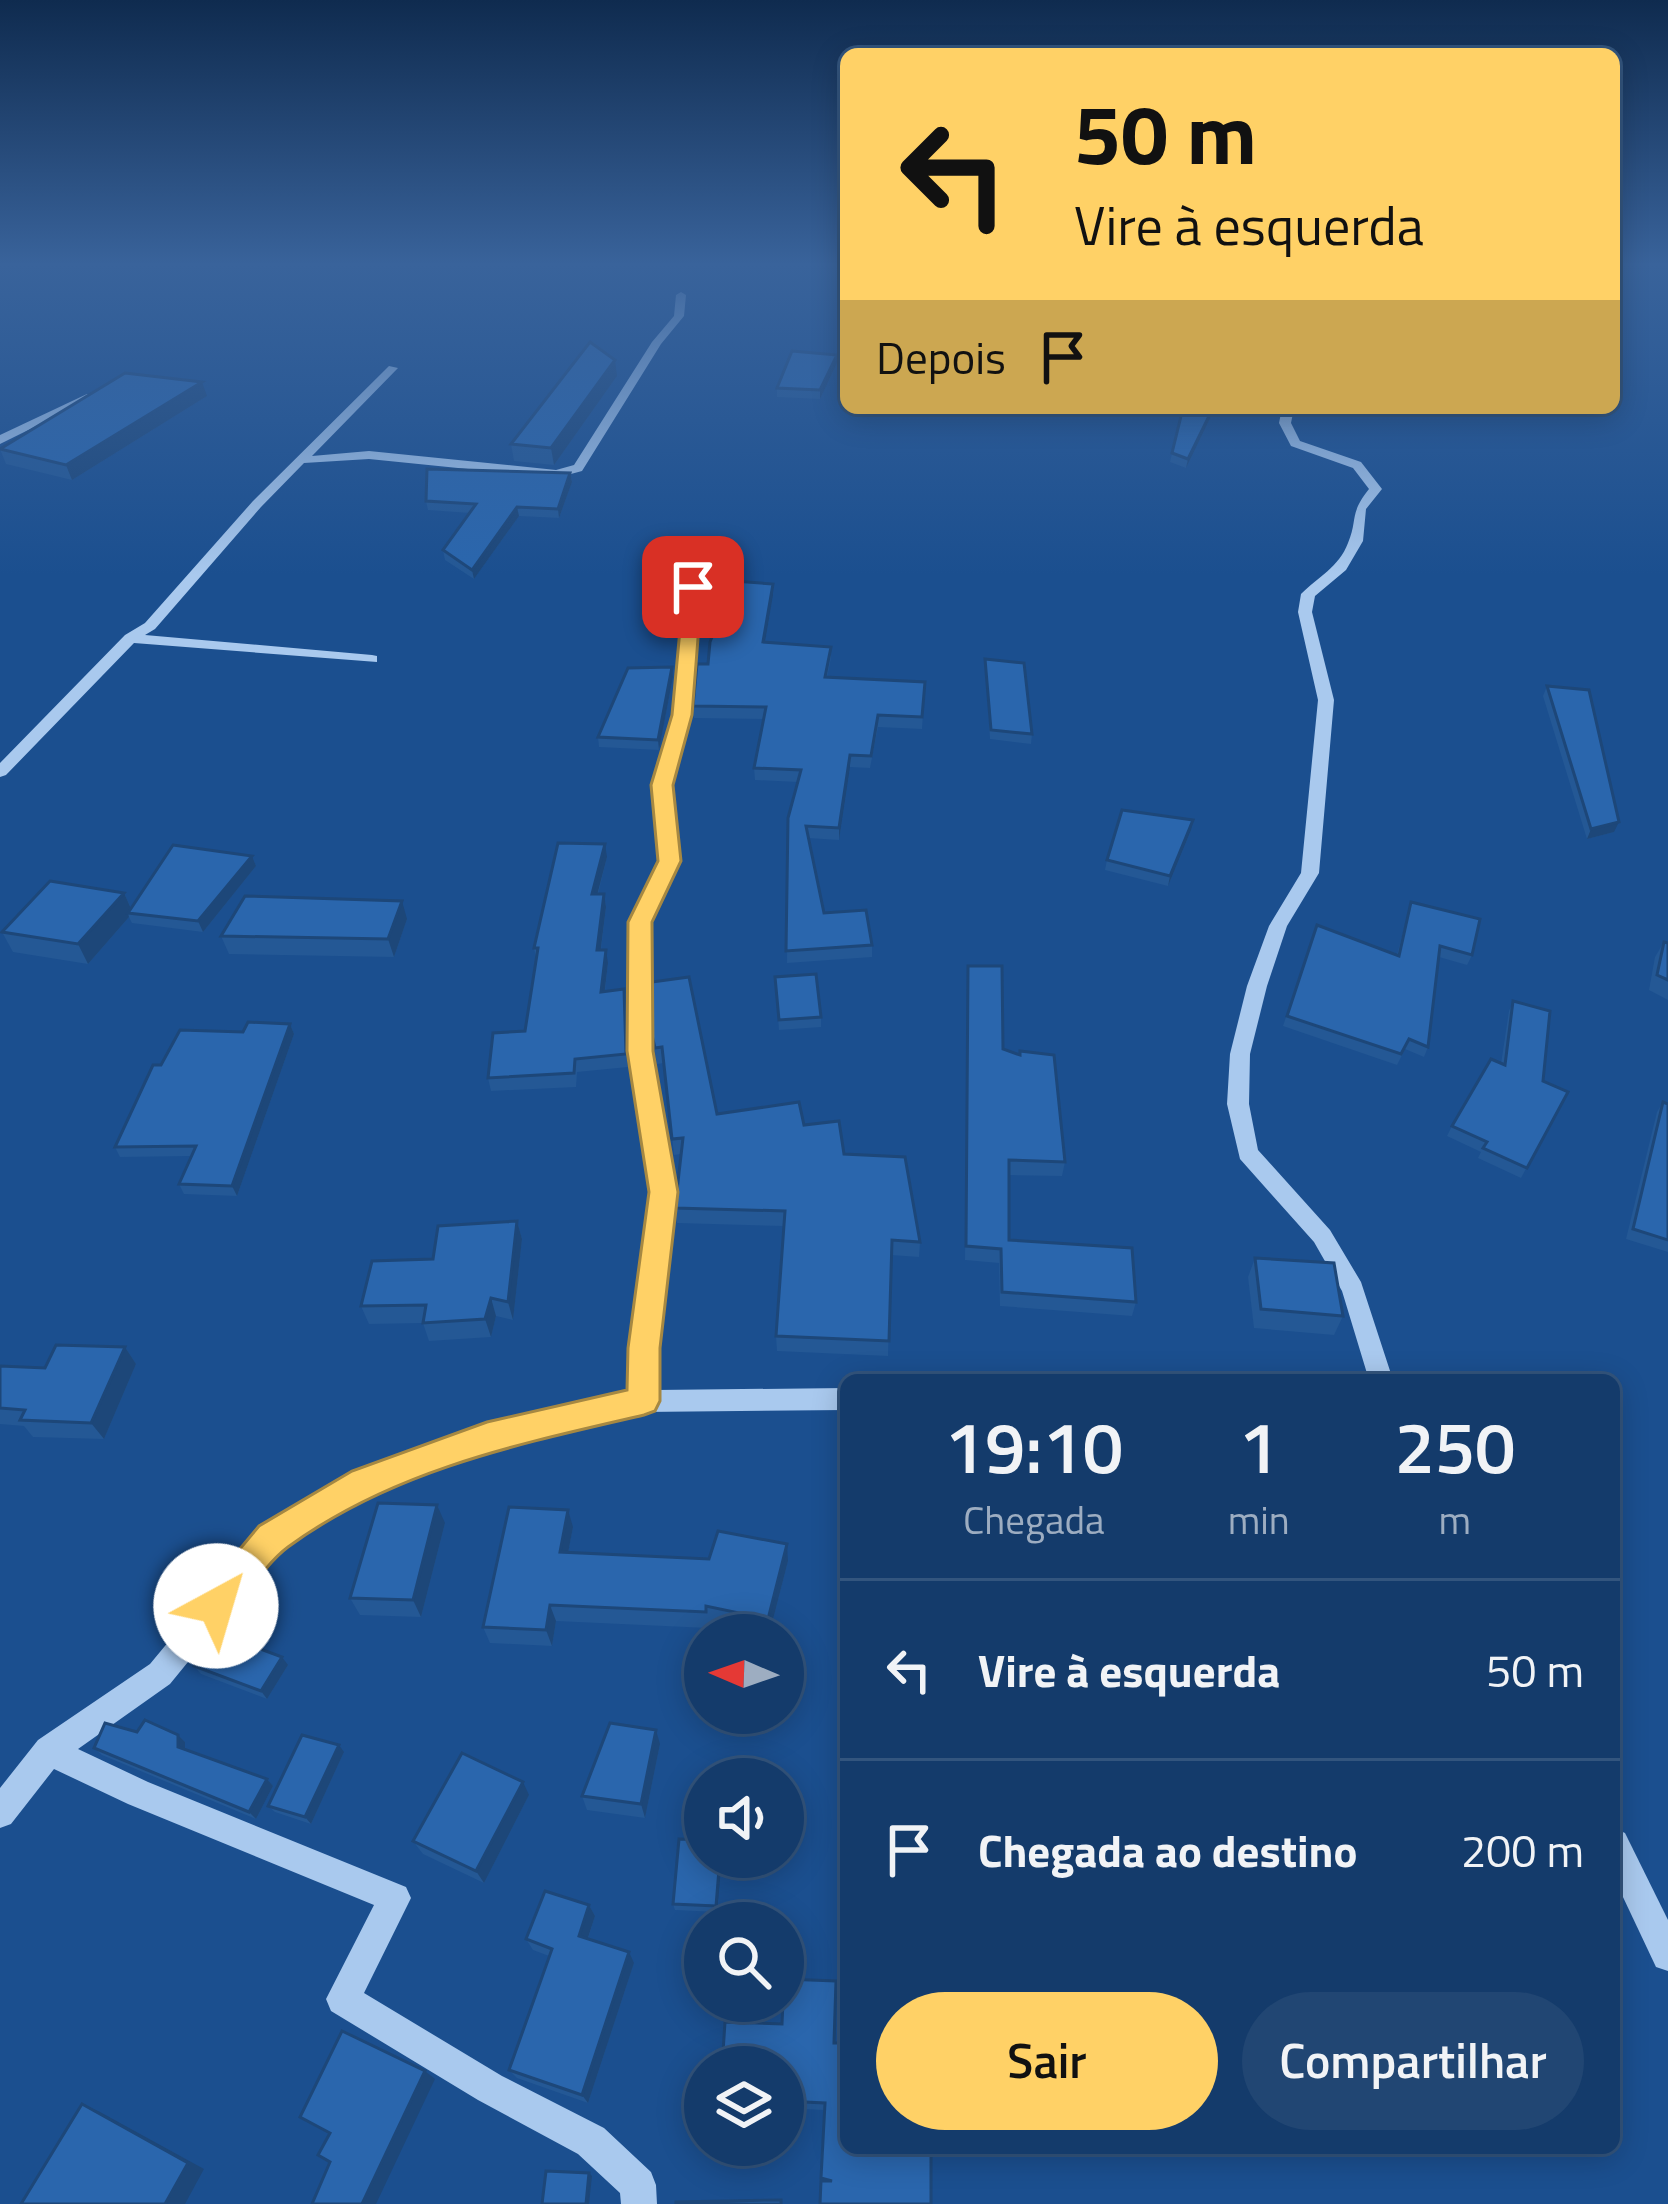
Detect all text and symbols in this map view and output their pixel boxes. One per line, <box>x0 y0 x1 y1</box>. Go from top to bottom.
text: 50 m <box>1074 69 1257 197</box>
icon: left <box>876 96 1032 252</box>
text: Vire à esquerda <box>1074 184 1424 266</box>
text: Depois <box>876 323 1006 391</box>
icon: arrive <box>1030 324 1096 390</box>
pin <box>642 536 744 638</box>
icon: arrive <box>660 554 726 620</box>
text: 19:10 <box>945 1391 1123 1501</box>
text: 1 <box>1239 1391 1279 1501</box>
text: 250 <box>1394 1391 1515 1501</box>
text: Chegada <box>963 1490 1105 1549</box>
text: min <box>1228 1490 1290 1549</box>
text: m <box>1439 1490 1471 1549</box>
position arrow <box>153 1543 279 1669</box>
north arrow <box>684 1614 804 1734</box>
map controls <box>684 1614 804 2166</box>
text: Vire à esquerda <box>978 1636 1280 1704</box>
text: 50 m <box>1486 1636 1584 1704</box>
icon: left <box>876 1637 942 1703</box>
button: sound <box>684 1758 804 1878</box>
text: Chegada ao destino <box>978 1816 1357 1884</box>
text: 200 m <box>1461 1816 1584 1884</box>
icon: arrive <box>876 1817 942 1883</box>
button: search <box>684 1902 804 2022</box>
button: Sair <box>876 1992 1218 2130</box>
button: Compartilhar <box>1242 1992 1584 2130</box>
button: layers <box>684 2046 804 2166</box>

